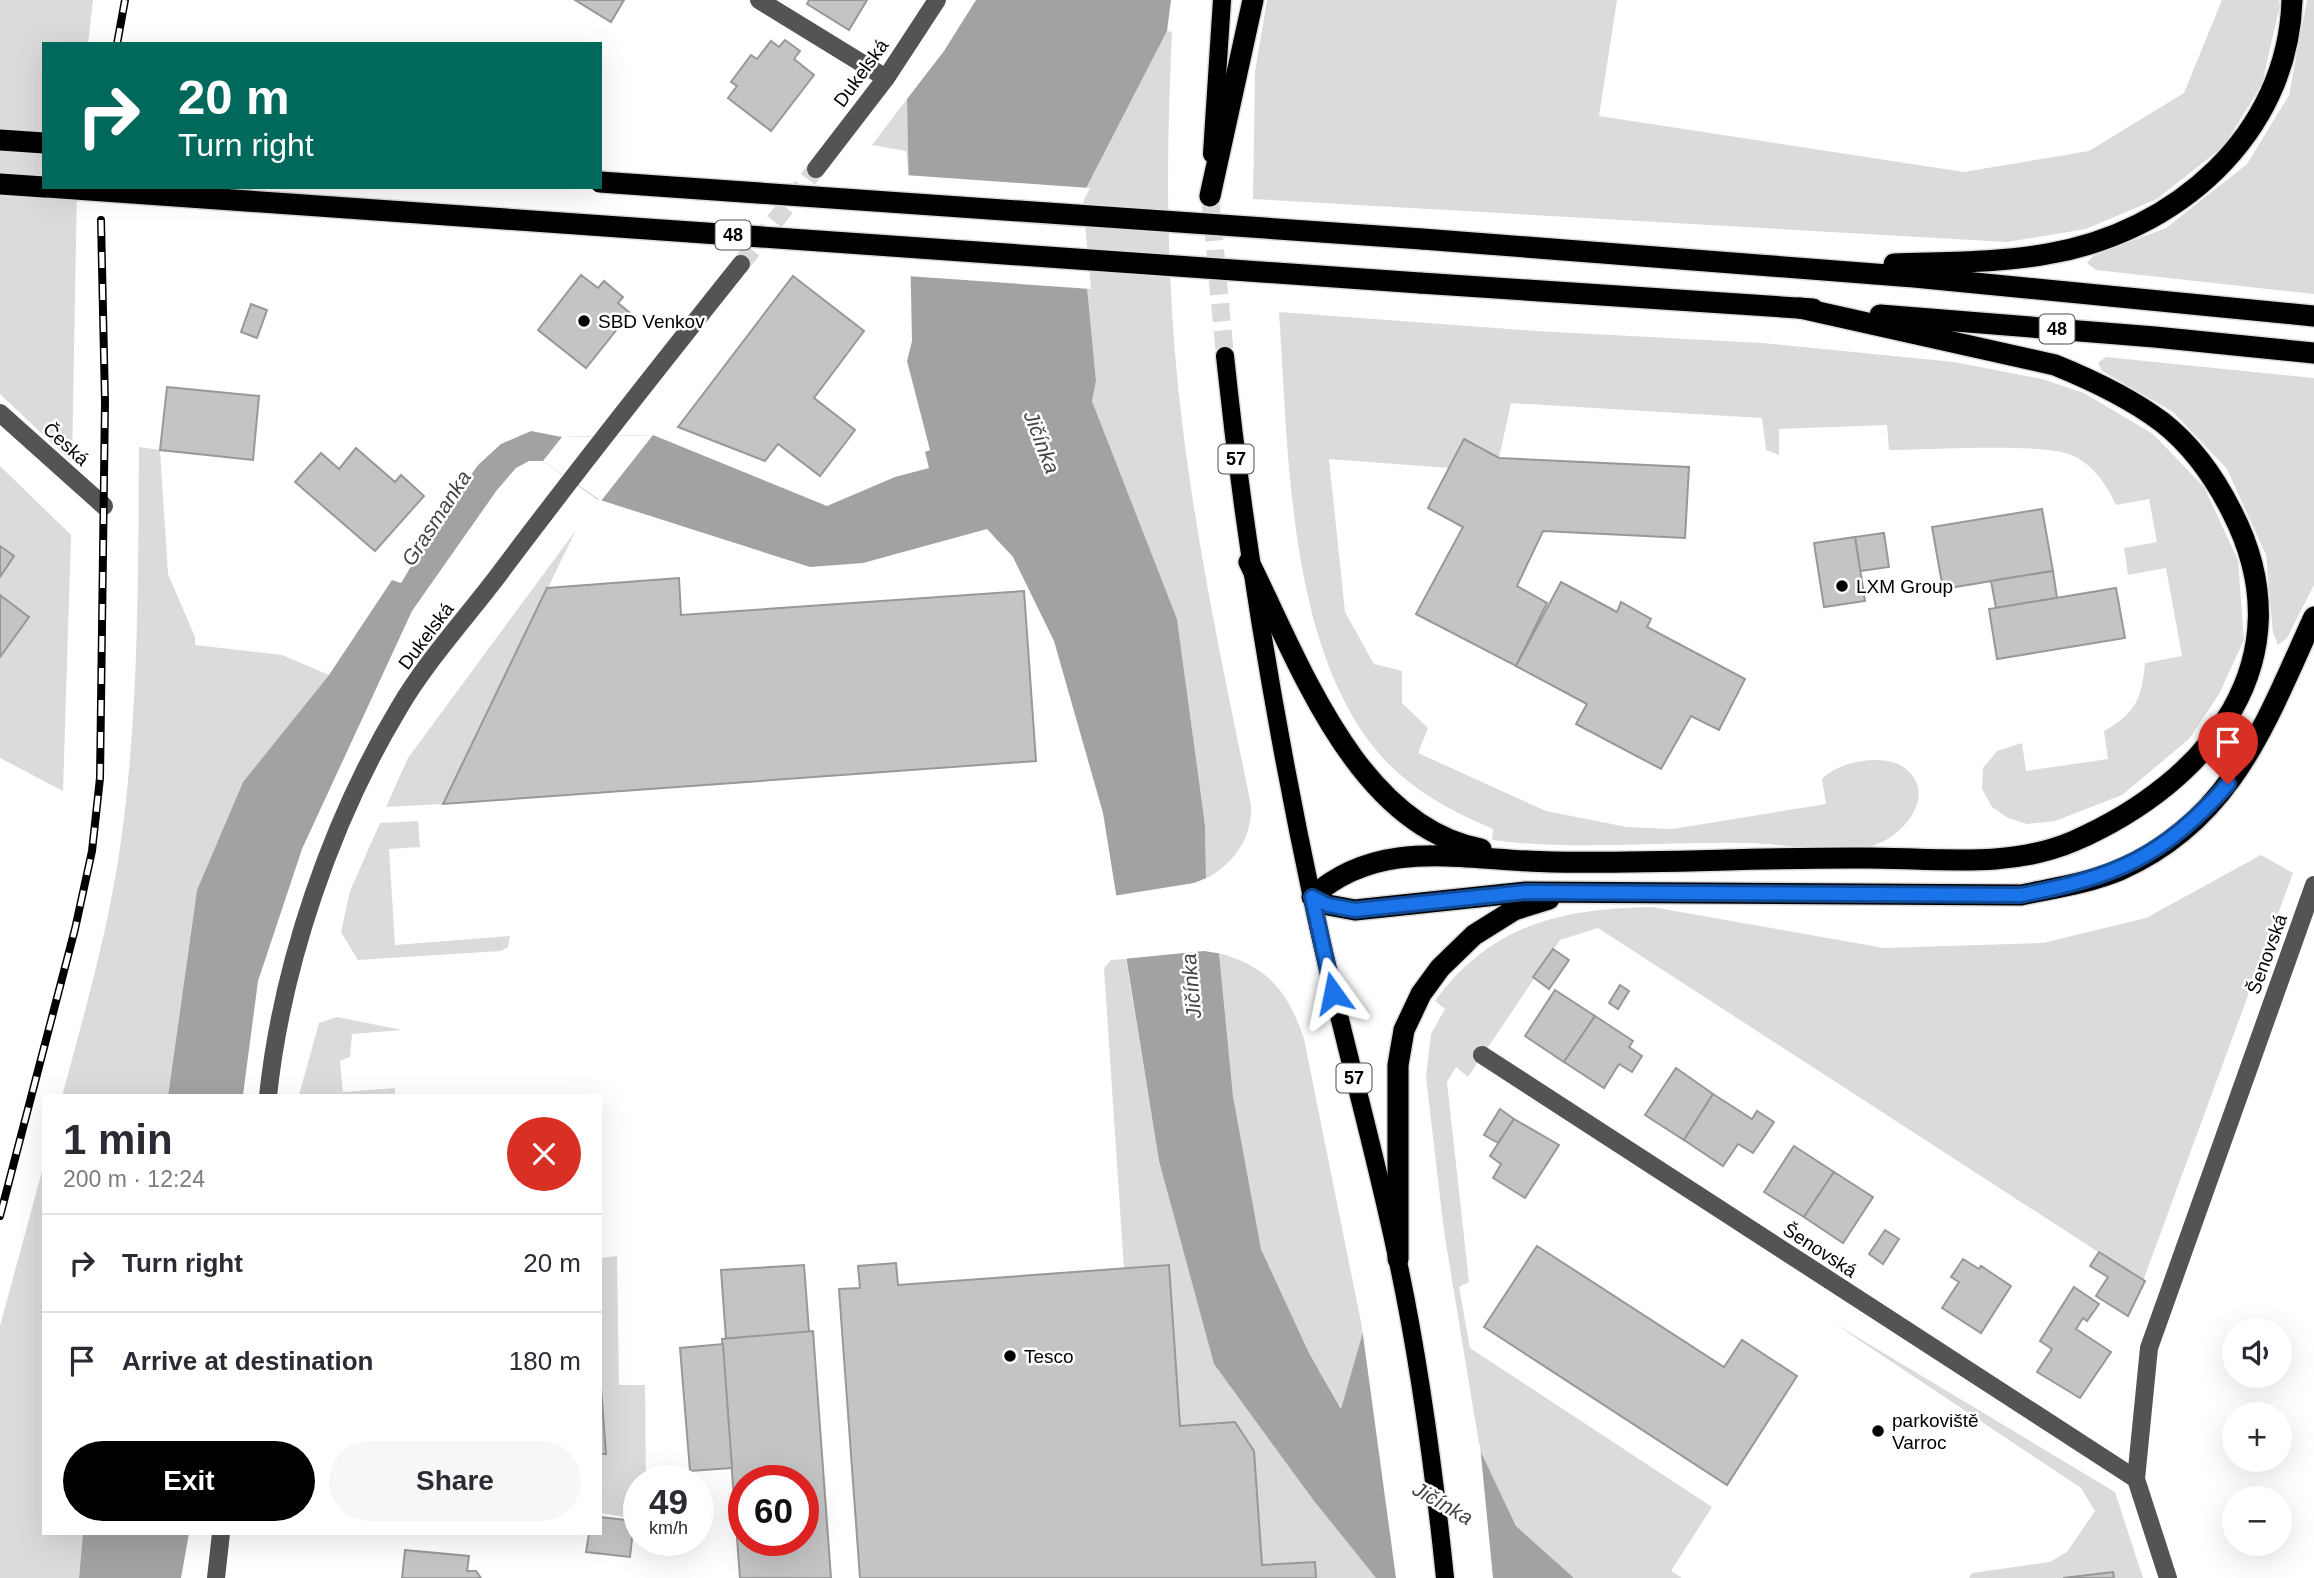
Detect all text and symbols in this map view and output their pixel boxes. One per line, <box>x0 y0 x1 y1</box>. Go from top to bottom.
street label: Dukelská <box>830 35 893 111</box>
icon: right <box>63 70 154 161</box>
text: 20 m <box>178 70 290 124</box>
text: Turn right <box>178 127 314 163</box>
road number: 48 <box>716 220 750 249</box>
place label: SBD Venkov <box>598 311 705 332</box>
marker: SBD Venkov <box>576 313 592 329</box>
road number: 48 <box>2039 314 2074 344</box>
water label: Jičínka <box>1019 406 1064 477</box>
street label: Česká <box>39 418 93 470</box>
road number: 57 <box>1218 444 1254 474</box>
water label: Grasmanka <box>397 466 475 570</box>
place label: LXM Group <box>1856 576 1953 597</box>
marker: LXM Group <box>1834 578 1850 594</box>
street label: Dukelská <box>394 598 458 674</box>
pin <box>2198 712 2258 784</box>
icon: arrive <box>2209 723 2247 761</box>
street label: Šenovská <box>2243 911 2291 997</box>
water label: Jičínka <box>1177 952 1205 1021</box>
position arrow <box>1296 956 1370 1030</box>
road number: 57 <box>1336 1064 1372 1092</box>
text: 1 min <box>63 1116 173 1163</box>
button: close <box>507 1117 581 1191</box>
text: 200 m · 12:24 <box>63 1166 205 1192</box>
street label: Šenovská <box>1779 1218 1861 1282</box>
icon: right <box>63 1244 101 1282</box>
text: Turn right <box>122 1248 243 1278</box>
text: 20 m <box>523 1248 581 1278</box>
map controls <box>2222 1318 2292 1556</box>
button: sound <box>2222 1318 2292 1388</box>
icon: arrive <box>63 1342 101 1380</box>
text: Arrive at destination <box>122 1346 373 1376</box>
text: 180 m <box>509 1346 581 1376</box>
place label: Tesco <box>1024 1346 1074 1367</box>
marker: Tesco <box>1002 1348 1018 1364</box>
button: + <box>2222 1402 2292 1472</box>
place label: parkoviště Varroc <box>1892 1410 1979 1453</box>
marker: parkoviště Varroc <box>1870 1423 1886 1439</box>
button: Exit <box>63 1441 315 1521</box>
button: Share <box>329 1441 581 1521</box>
speed limit sign: 60 <box>728 1465 819 1556</box>
water label: Jičínka <box>1408 1476 1477 1529</box>
text: 49 <box>649 1482 688 1521</box>
button: − <box>2222 1486 2292 1556</box>
text: km/h <box>649 1518 688 1538</box>

